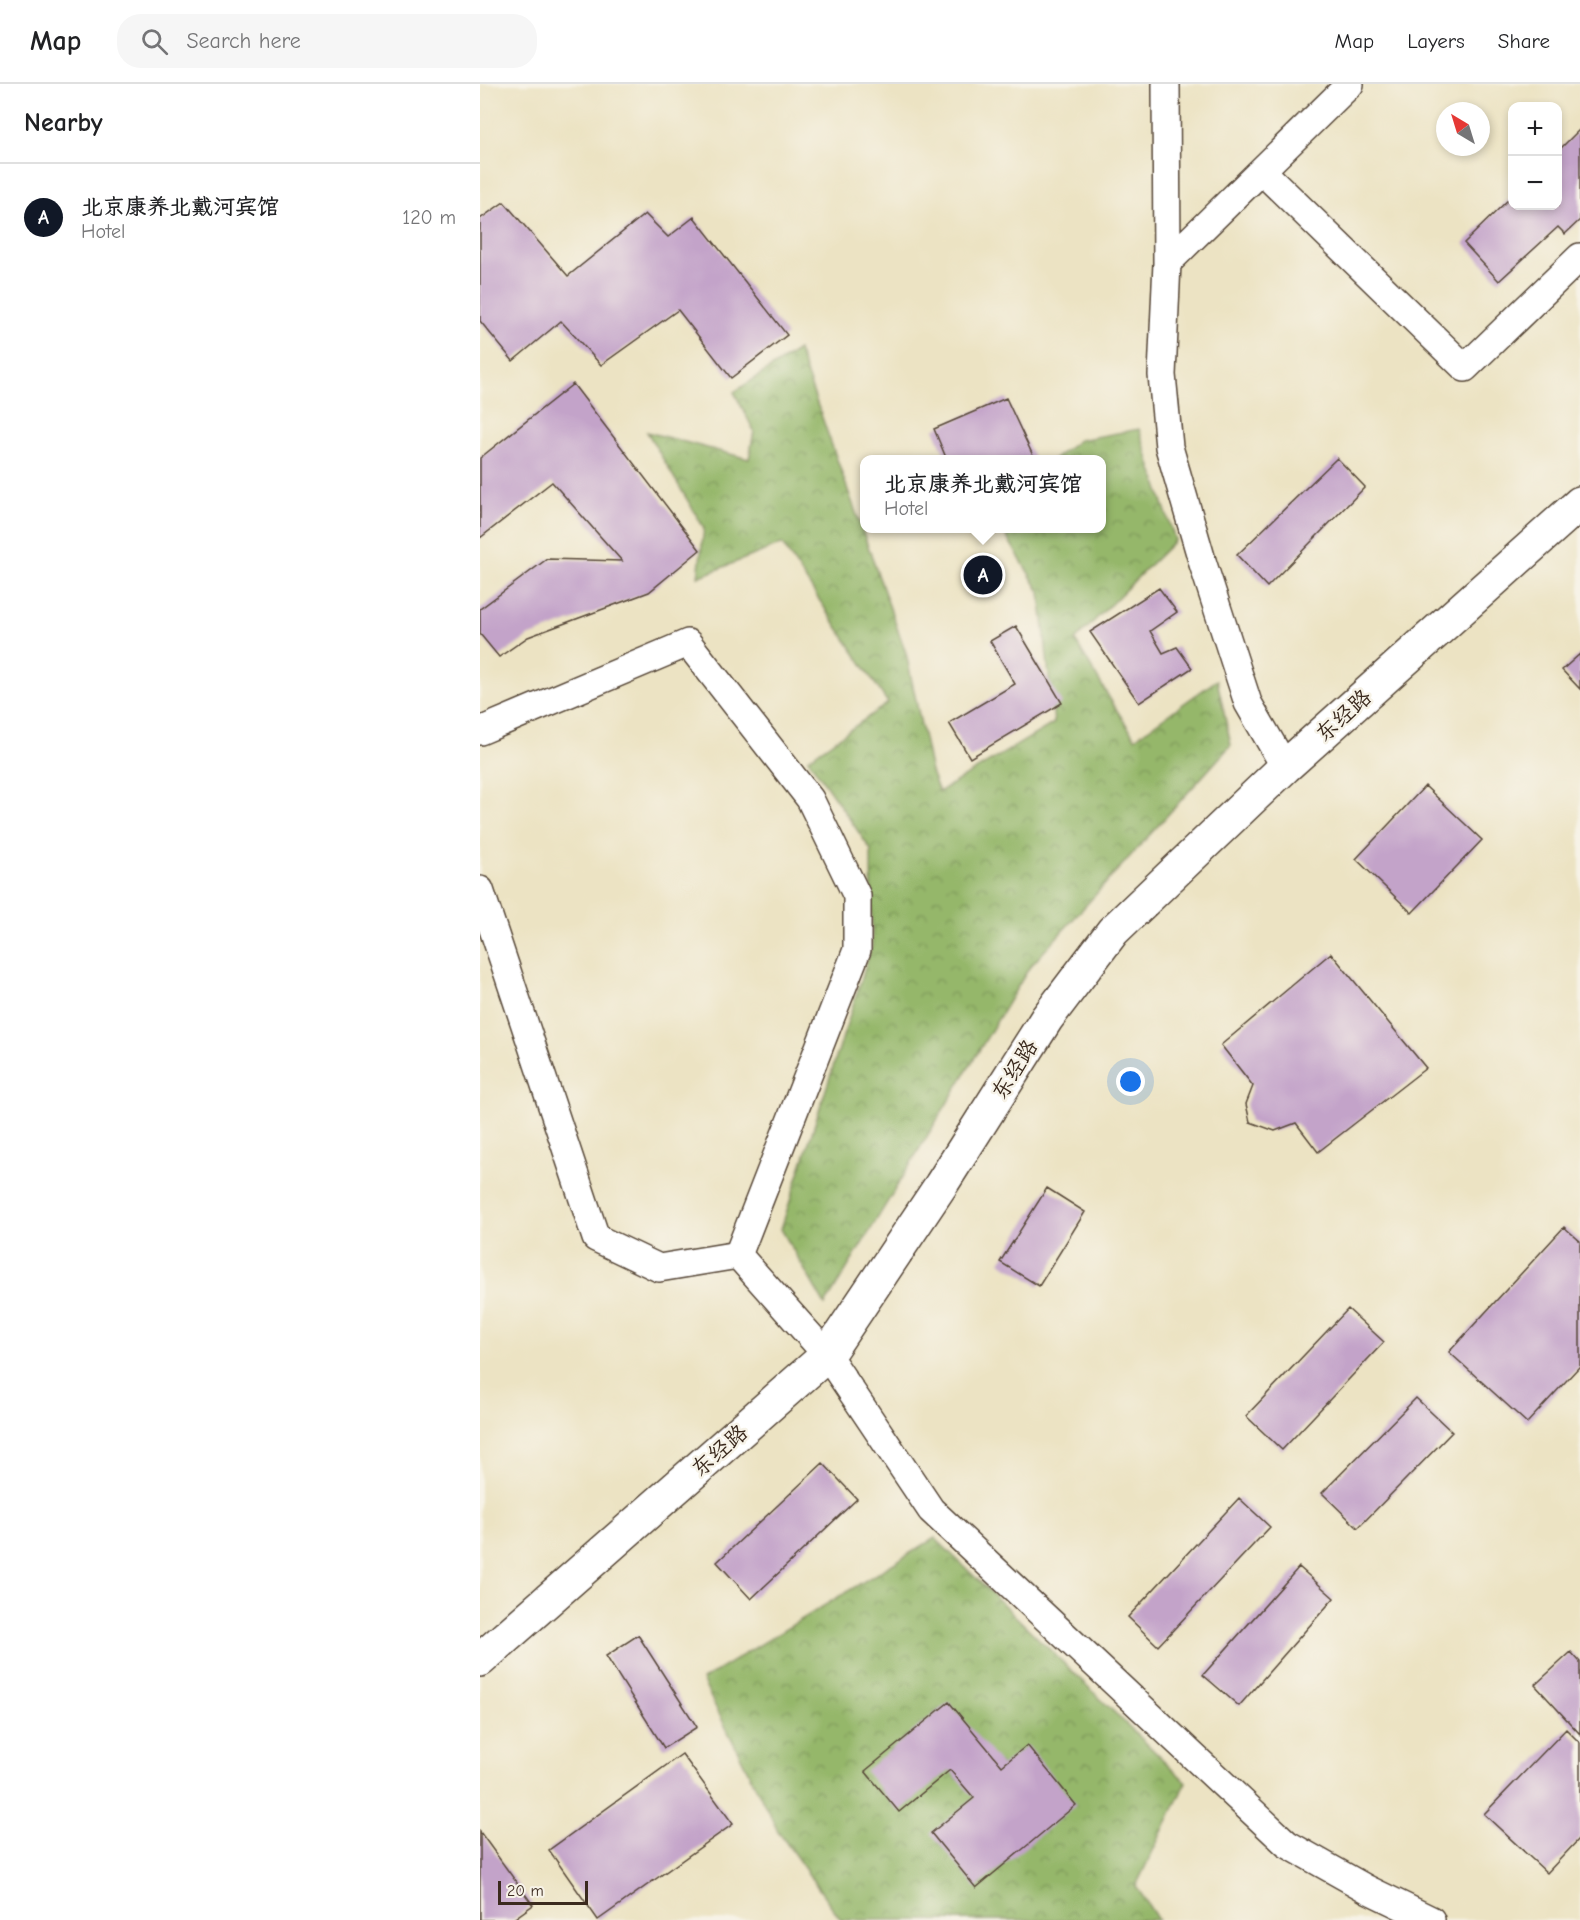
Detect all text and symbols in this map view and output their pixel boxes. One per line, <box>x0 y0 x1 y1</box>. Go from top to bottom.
search box <box>117 14 537 68</box>
text: Map <box>30 25 81 57</box>
icon: search <box>138 25 171 58</box>
text: Search here <box>186 28 301 54</box>
text: Map <box>1335 29 1374 53</box>
text: Layers <box>1407 29 1465 53</box>
text: Share <box>1498 29 1550 53</box>
north arrow <box>1436 102 1490 156</box>
map controls <box>1508 102 1562 210</box>
button: + <box>1508 102 1562 156</box>
text: Nearby <box>24 108 103 138</box>
button: − <box>1508 156 1562 210</box>
text: 北京康养北戴河宾馆 <box>81 194 279 220</box>
text: A <box>38 206 49 229</box>
text: 120 m <box>402 206 456 229</box>
text: Hotel <box>81 220 125 243</box>
popup <box>860 455 1106 533</box>
text: 北京康养北戴河宾馆 <box>884 471 1082 497</box>
text: Hotel <box>884 497 928 520</box>
pin: A <box>964 552 1002 598</box>
street label: 东经路 <box>1310 684 1377 747</box>
street label: 东经路 <box>986 1035 1043 1104</box>
your location <box>1116 1067 1145 1096</box>
street label: 东经路 <box>686 1419 753 1482</box>
scale bar <box>498 1878 588 1906</box>
text: 20 m <box>507 1882 544 1900</box>

